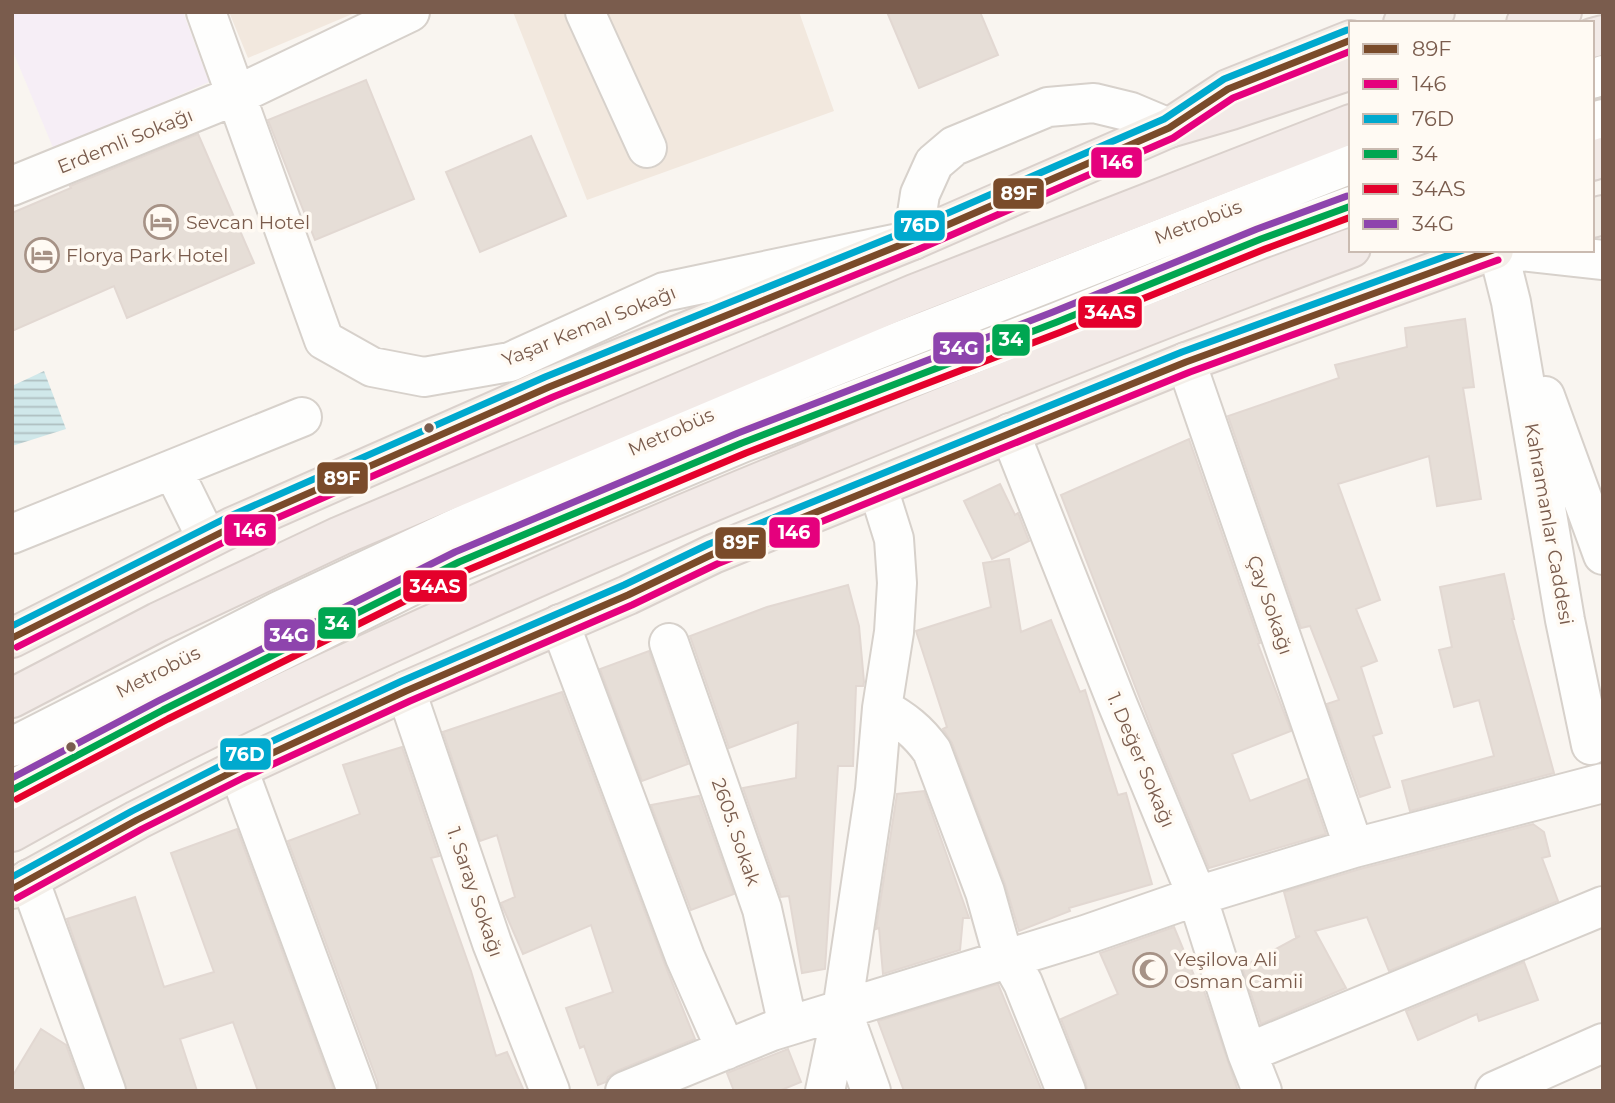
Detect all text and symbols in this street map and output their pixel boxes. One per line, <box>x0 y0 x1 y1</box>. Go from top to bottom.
legend <box>1349 21 1594 252</box>
text: 89F <box>1412 36 1451 61</box>
text: 146 <box>1412 71 1446 96</box>
street label: Erdemli Sokağı <box>54 103 196 179</box>
text: 76D <box>1412 106 1454 131</box>
text: 34 <box>1412 141 1438 166</box>
line badge: 146 <box>1090 146 1143 179</box>
text: 146 <box>1101 151 1133 174</box>
text: 34AS <box>1412 176 1466 201</box>
line badge: 89F <box>992 177 1045 210</box>
text: 89F <box>1001 182 1037 205</box>
street label: Metrobüs <box>1151 195 1245 249</box>
hotel icon: Sevcan Hotel <box>142 203 180 241</box>
line badge: 76D <box>893 209 946 242</box>
place label: Sevcan Hotel <box>186 211 310 234</box>
text: 34G <box>1412 211 1454 236</box>
text: 76D <box>900 214 940 237</box>
hotel icon: Florya Park Hotel <box>23 236 61 274</box>
place label: Florya Park Hotel <box>66 244 228 267</box>
street label: Yaşar Kemal Sokağı <box>499 281 679 371</box>
line badge: 34AS <box>1077 295 1143 329</box>
text: 34AS <box>1083 301 1136 324</box>
line badge: 34 <box>991 323 1031 357</box>
text: 34 <box>998 328 1023 351</box>
line badge: 34G <box>932 331 985 365</box>
text: 34G <box>938 337 979 360</box>
street label: Metrobüs <box>624 403 718 461</box>
unlabelled marker <box>422 421 436 435</box>
street label: Kahramanlar Caddesi <box>1520 421 1578 627</box>
line badge: 89F <box>316 461 369 495</box>
text: 89F <box>324 467 360 490</box>
line badge: 146 <box>223 513 277 547</box>
line badge: 146 <box>768 516 821 549</box>
text: 146 <box>234 519 266 542</box>
text: 146 <box>778 521 810 544</box>
line badge: 89F <box>714 526 767 560</box>
text: 89F <box>723 531 759 554</box>
street label: Çay Sokağı <box>1242 552 1298 658</box>
line badge: 34AS <box>402 569 468 603</box>
text: 34AS <box>408 575 461 598</box>
line badge: 34 <box>317 606 357 640</box>
text: 34 <box>324 612 349 635</box>
line badge: 34G <box>263 618 316 652</box>
text: 34G <box>268 624 309 647</box>
street label: Metrobüs <box>112 641 204 703</box>
street label: 1. Değer Sokağı <box>1102 689 1180 831</box>
line badge: 76D <box>219 737 272 771</box>
unlabelled marker <box>64 740 78 754</box>
text: 76D <box>225 743 265 766</box>
street label: 2605. Sokak <box>707 775 765 889</box>
street label: 1. Saray Sokağı <box>442 824 508 960</box>
place label: Yeşilova Ali Osman Camii <box>1174 948 1303 993</box>
mosque icon: Yeşilova Ali Osman Camii <box>1131 951 1169 989</box>

